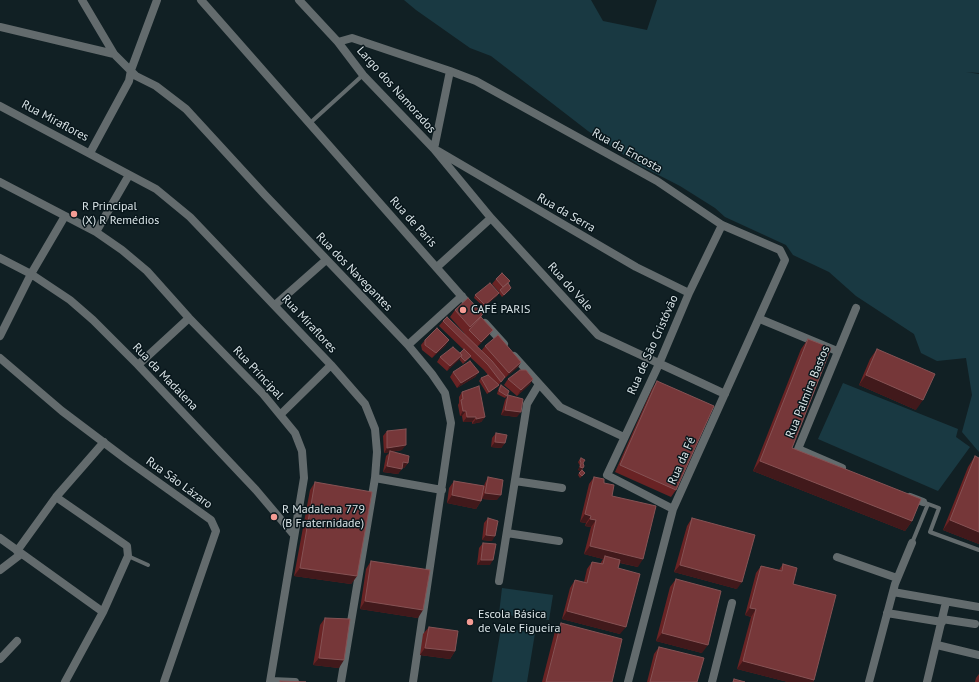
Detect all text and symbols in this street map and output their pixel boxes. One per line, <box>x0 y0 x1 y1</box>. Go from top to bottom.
street label: Largo dos Namorados <box>353 44 439 136</box>
street label: Rua Miraflores <box>19 97 91 145</box>
street label: Rua da Encosta <box>589 126 665 176</box>
street label: Rua da Serra <box>534 191 598 235</box>
street label: Rua de Paris <box>387 194 439 250</box>
place label: R Principal (X) R Remédios <box>82 200 159 228</box>
marker: R Principal (X) R Remédios <box>69 209 79 219</box>
street label: Rua dos Navegantes <box>313 230 395 314</box>
street label: Rua do Vale <box>544 260 596 314</box>
street label: Rua Miraflores <box>278 292 340 356</box>
street label: Rua de São Cristóvão <box>625 293 681 397</box>
place label: CAFÉ PARIS <box>471 303 530 317</box>
marker: CAFÉ PARIS <box>458 305 468 315</box>
street label: Rua da Madalena <box>129 340 201 414</box>
street label: Rua Principal <box>230 343 286 403</box>
street label: Rua Palmira Bastos <box>783 344 833 440</box>
street label: Rua da Fé <box>665 435 699 487</box>
street label: Rua São Lázaro <box>143 454 215 512</box>
place label: R Madalena 779 (B Fraternidade) <box>282 503 365 531</box>
marker: R Madalena 779 (B Fraternidade) <box>269 512 279 522</box>
place label: Escola Básica de Vale Figueira <box>478 608 560 636</box>
marker: Escola Básica de Vale Figueira <box>465 617 475 627</box>

